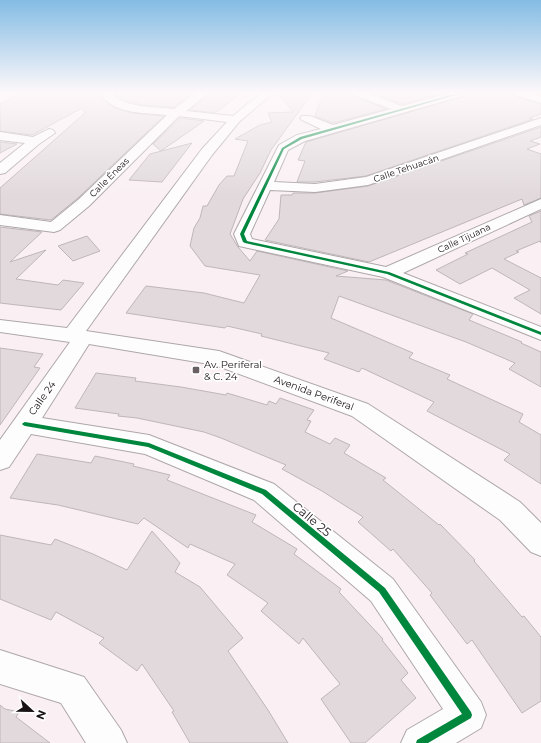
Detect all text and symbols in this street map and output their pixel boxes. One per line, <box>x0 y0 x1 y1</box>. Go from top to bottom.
street label: Calle Tehuacán <box>372 152 440 184</box>
street label: Calle Éneas <box>87 155 131 199</box>
street label: Calle Tijuana <box>436 221 492 255</box>
place label: Av. Periferal & C. 24 <box>204 358 262 383</box>
marker: Av. Periferal & C. 24 <box>191 365 201 375</box>
street label: Avenida Periferal <box>272 372 356 414</box>
street label: Calle 24 <box>25 378 59 418</box>
street label: Calle 25 <box>290 498 335 540</box>
north arrow <box>12 691 52 731</box>
text: N <box>33 708 49 721</box>

